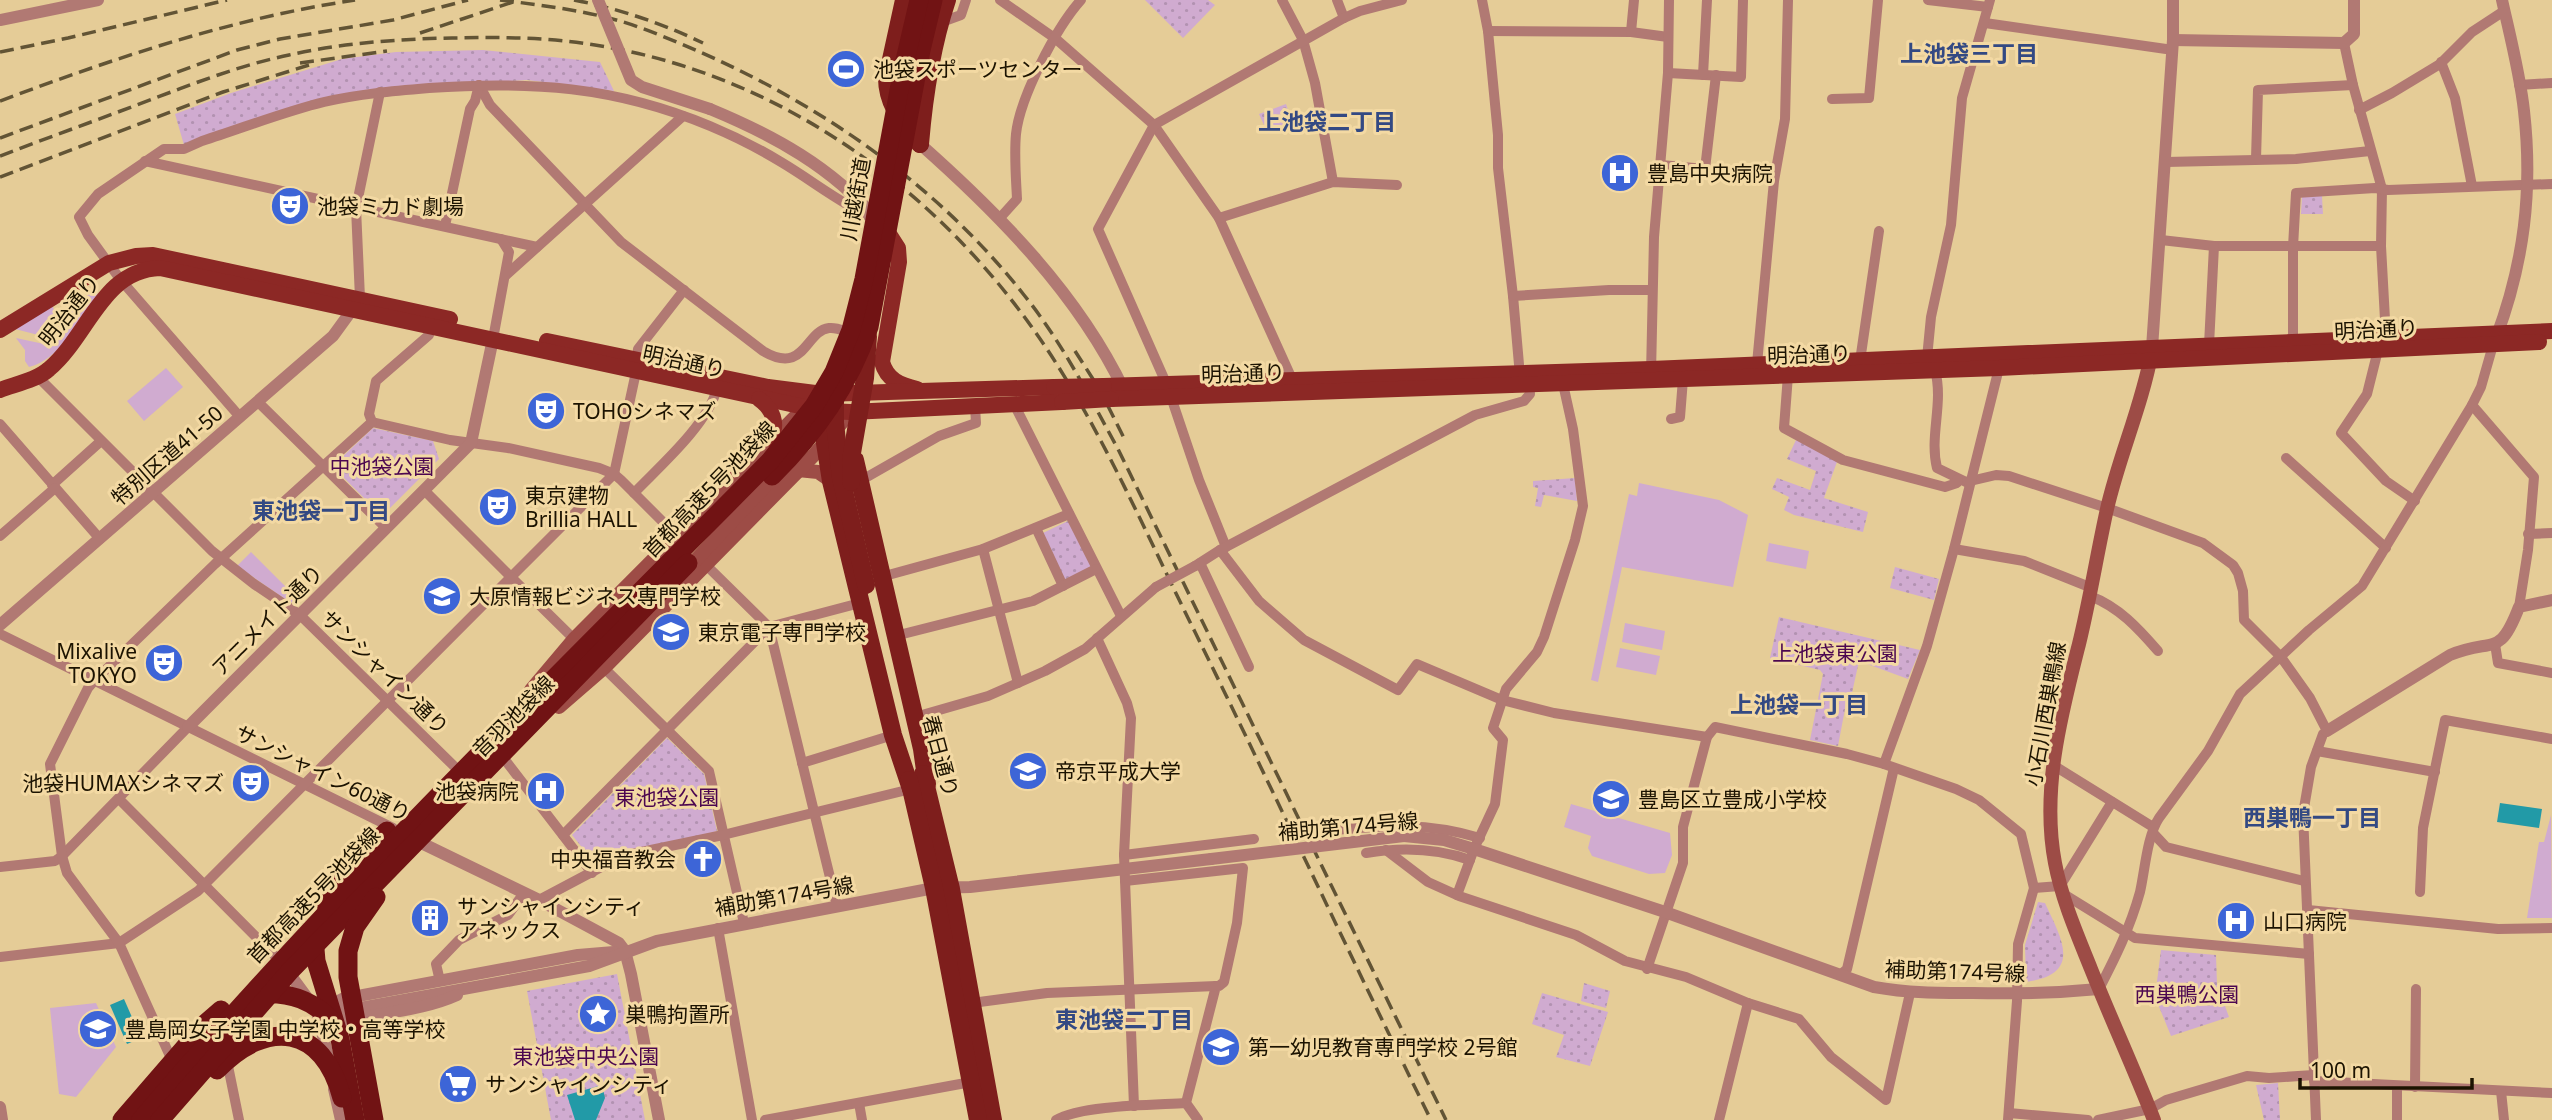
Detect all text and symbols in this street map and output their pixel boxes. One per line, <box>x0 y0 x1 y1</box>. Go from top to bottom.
district label: 上池袋三丁目 <box>1900 37 2038 69</box>
sports icon: 池袋スポーツセンター <box>825 48 867 90</box>
place label: 池袋スポーツセンター <box>873 55 1083 83</box>
district label: 上池袋二丁目 <box>1258 105 1396 137</box>
hospital icon: 豊島中央病院 <box>1599 152 1641 194</box>
street label: 川越街道 <box>834 155 876 243</box>
place label: 豊島中央病院 <box>1647 159 1773 187</box>
theatre icon: 池袋ミカド劇場 <box>269 185 311 227</box>
place label: 池袋ミカド劇場 <box>317 192 464 220</box>
street label: 明治通り <box>32 268 106 352</box>
street label: 明治通り <box>2333 313 2419 345</box>
street label: 明治通り <box>640 339 728 383</box>
street label: 明治通り <box>1767 339 1851 369</box>
street label: 明治通り <box>1201 358 1285 388</box>
theatre icon: TOHOシネマズ <box>525 390 567 432</box>
place label: TOHOシネマズ <box>573 397 717 425</box>
street label: 特別区道41-50 <box>105 399 229 511</box>
street label: 首都高速5号池袋線 <box>636 415 782 563</box>
park label: 中池袋公園 <box>330 452 435 480</box>
place label: 東京建物 Brillia HALL <box>525 481 637 533</box>
theatre icon: 東京建物 Brillia HALL <box>477 486 519 528</box>
district label: 東池袋一丁目 <box>252 494 390 526</box>
street label: アニメイト通り <box>205 558 329 682</box>
school or university icon: 大原情報ビジネス専門学校 <box>421 575 463 617</box>
place label: 大原情報ビジネス専門学校 <box>469 582 721 610</box>
street label: サンシャイン通り <box>315 604 455 740</box>
school or university icon: 東京電子専門学校 <box>650 611 692 653</box>
place label: 東京電子専門学校 <box>698 618 866 646</box>
place label: Mixalive TOKYO <box>56 637 137 689</box>
park label: 上池袋東公園 <box>1772 639 1898 667</box>
street label: 小石川西巣鴨線 <box>2018 639 2072 789</box>
theatre icon: Mixalive TOKYO <box>143 642 185 684</box>
street label: 音羽池袋線 <box>466 669 560 763</box>
district label: 上池袋一丁目 <box>1730 688 1868 720</box>
street label: 春日通り <box>917 712 965 800</box>
street label: サンシャイン60通り <box>231 718 415 828</box>
school or university icon: 帝京平成大学 <box>1007 750 1049 792</box>
place label: 帝京平成大学 <box>1055 757 1181 785</box>
theatre icon: 池袋HUMAXシネマズ <box>230 762 272 804</box>
place label: 池袋HUMAXシネマズ <box>22 769 224 797</box>
hospital icon: 池袋病院 <box>525 770 567 812</box>
place label: 池袋病院 <box>435 777 519 805</box>
school or university icon: 豊島区立豊成小学校 <box>1590 778 1632 820</box>
park label: 東池袋公園 <box>615 783 720 811</box>
place label: 豊島区立豊成小学校 <box>1638 785 1827 813</box>
district label: 西巣鴨一丁目 <box>2243 801 2381 833</box>
street label: 補助第174号線 <box>1277 806 1419 846</box>
street label: 首都高速5号池袋線 <box>240 821 386 969</box>
church icon: 中央福音教会 <box>682 838 724 880</box>
place label: 中央福音教会 <box>550 845 676 873</box>
street label: 補助第174号線 <box>712 870 856 922</box>
place label: サンシャインシティ アネックス <box>457 892 645 944</box>
building icon: サンシャインシティ アネックス <box>409 897 451 939</box>
hospital icon: 山口病院 <box>2215 900 2257 942</box>
place label: 山口病院 <box>2263 907 2347 935</box>
street label: 補助第174号線 <box>1884 955 2026 987</box>
park label: 西巣鴨公園 <box>2135 980 2240 1008</box>
place icon: 巣鴨拘置所 <box>577 993 619 1035</box>
place label: 巣鴨拘置所 <box>625 1000 730 1028</box>
district label: 東池袋二丁目 <box>1055 1003 1193 1035</box>
school or university icon: 豊島岡女子学園 中学校・高等学校 <box>77 1008 119 1050</box>
place label: 豊島岡女子学園 中学校・高等学校 <box>125 1015 445 1043</box>
school or university icon: 第一幼児教育専門学校 2号館 <box>1200 1026 1242 1068</box>
place label: 第一幼児教育専門学校 2号館 <box>1248 1033 1517 1061</box>
park label: 東池袋中央公園 <box>513 1042 660 1070</box>
scale bar <box>2300 1046 2472 1090</box>
text: 100 m <box>2310 1056 2371 1084</box>
supermarket icon: サンシャインシティ <box>437 1063 479 1105</box>
place label: サンシャインシティ <box>485 1070 673 1098</box>

